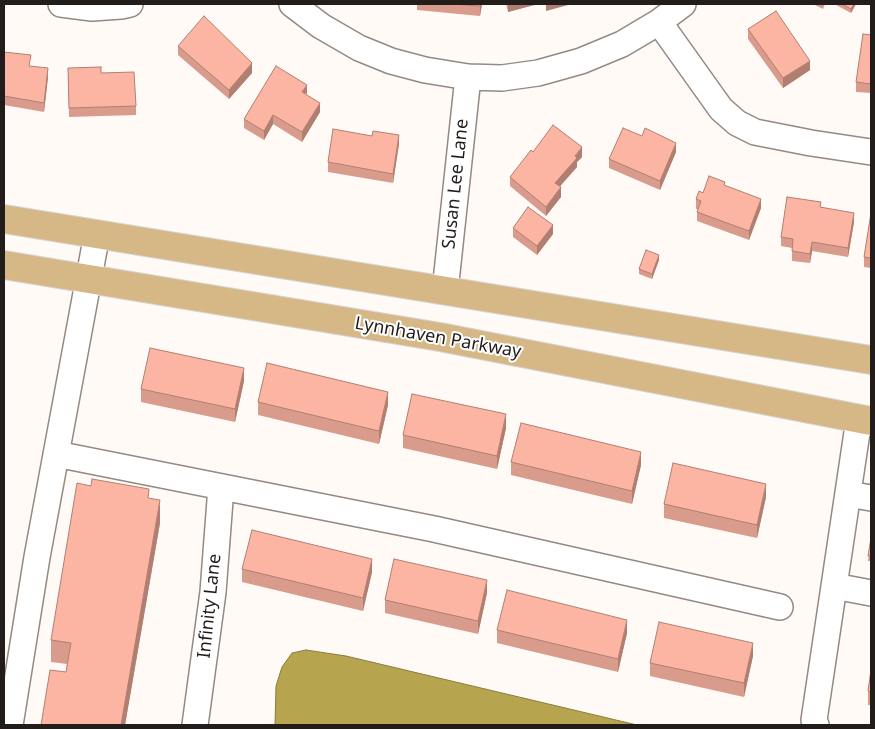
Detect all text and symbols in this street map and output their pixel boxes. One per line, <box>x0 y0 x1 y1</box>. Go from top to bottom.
street label: Susan Lee Lane <box>438 118 474 250</box>
street label: Lynnhaven Parkway <box>353 313 523 363</box>
street label: Infinity Lane <box>194 553 226 659</box>

